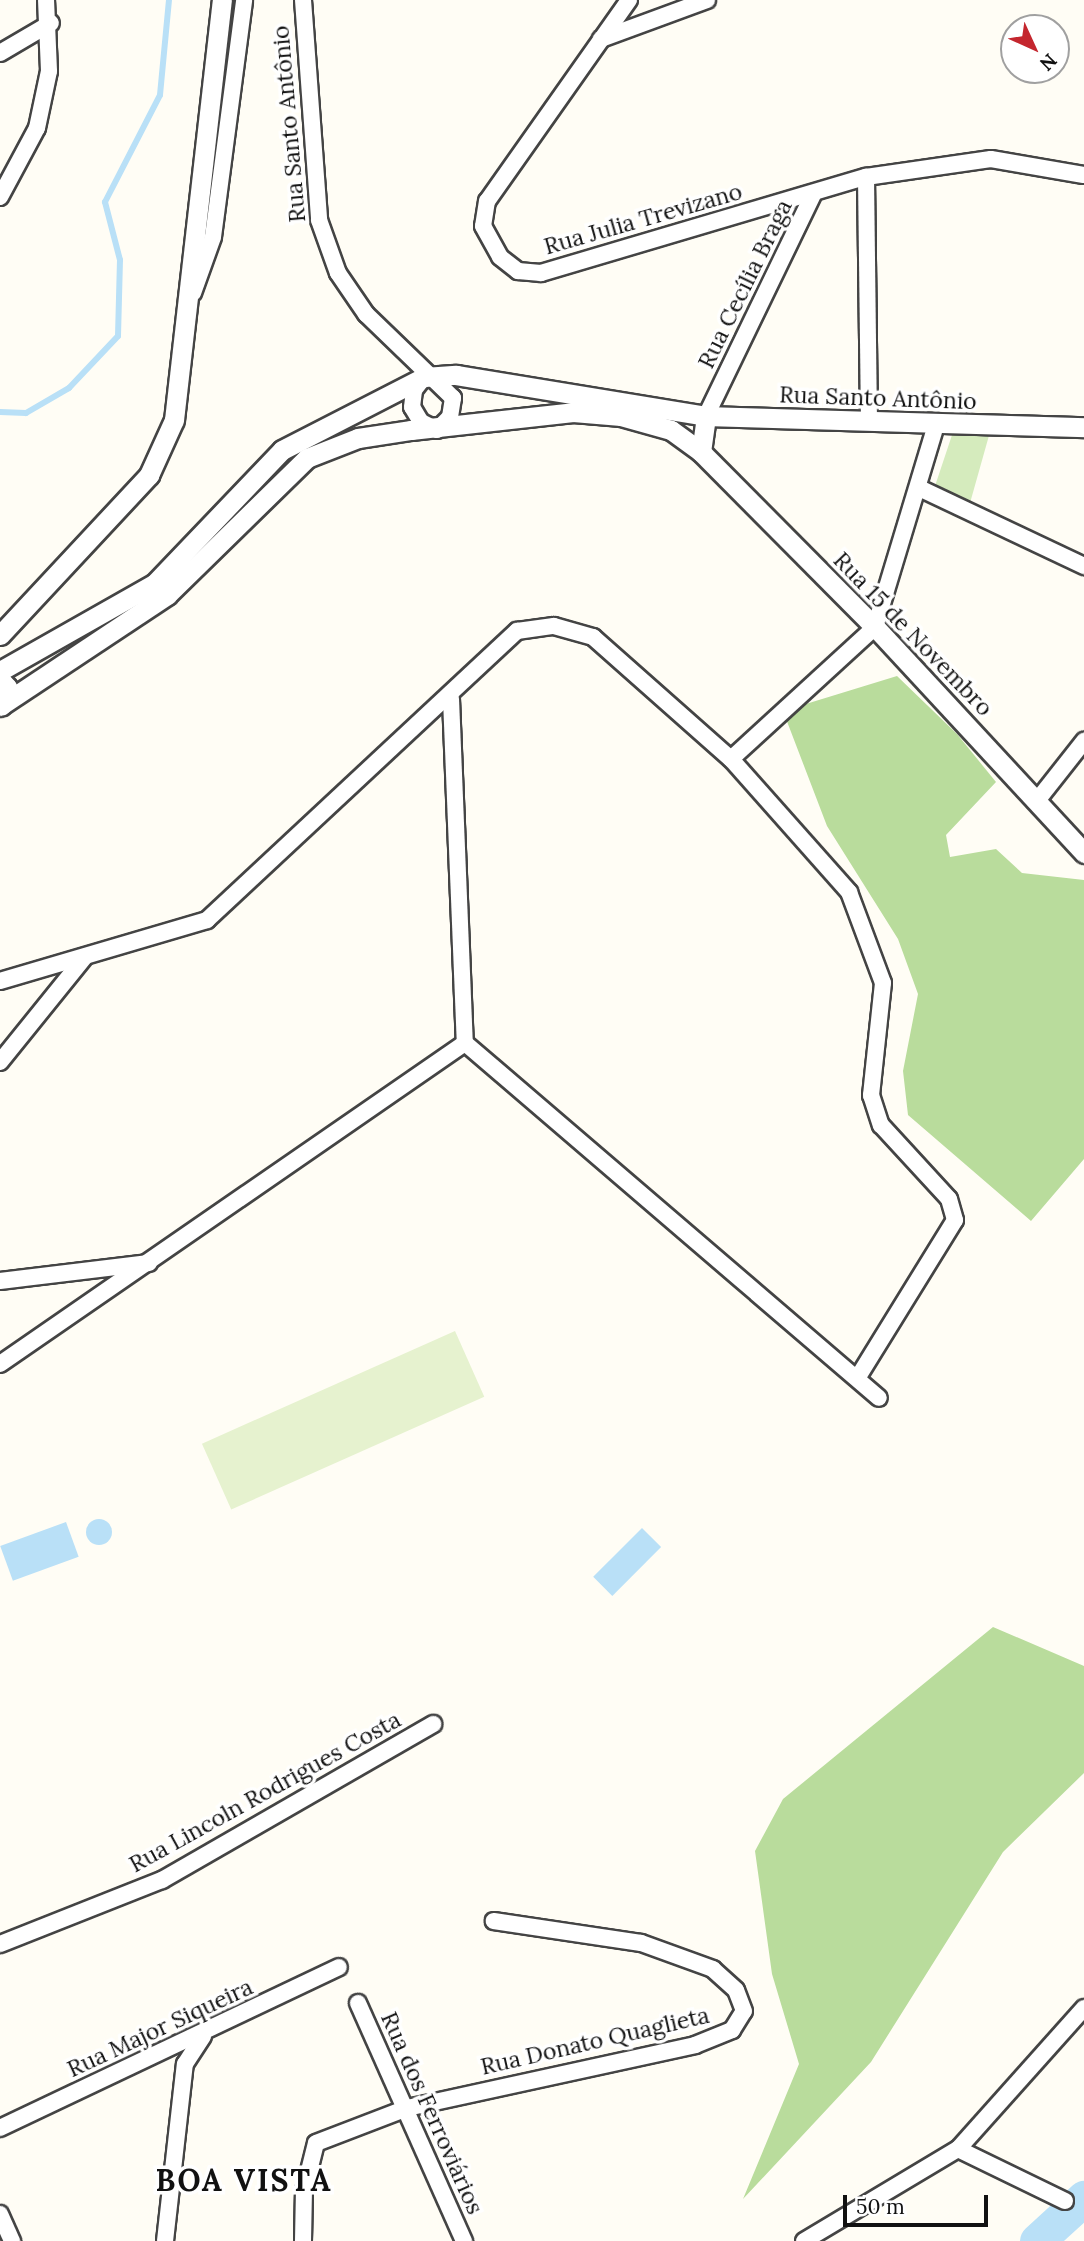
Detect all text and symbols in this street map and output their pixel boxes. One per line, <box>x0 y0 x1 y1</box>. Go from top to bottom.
north arrow <box>1000 14 1070 84</box>
street label: Rua Santo Antônio <box>267 24 311 224</box>
text: N <box>1035 49 1062 76</box>
street label: Rua Julia Trevizano <box>541 178 745 260</box>
street label: Rua Cecília Braga <box>692 195 798 373</box>
street label: Rua Santo Antônio <box>779 381 977 415</box>
street label: Rua 15 de Novembro <box>828 546 998 722</box>
street label: Rua Lincoln Rodrigues Costa <box>124 1706 406 1878</box>
street label: Rua Major Siqueira <box>63 1973 257 2083</box>
street label: Rua Donato Quaglieta <box>478 2001 712 2081</box>
street label: Rua dos Ferroviários <box>375 2008 489 2218</box>
district label: BOA VISTA <box>157 2162 331 2198</box>
scale bar <box>846 2182 991 2226</box>
text: 50 m <box>856 2193 905 2220</box>

